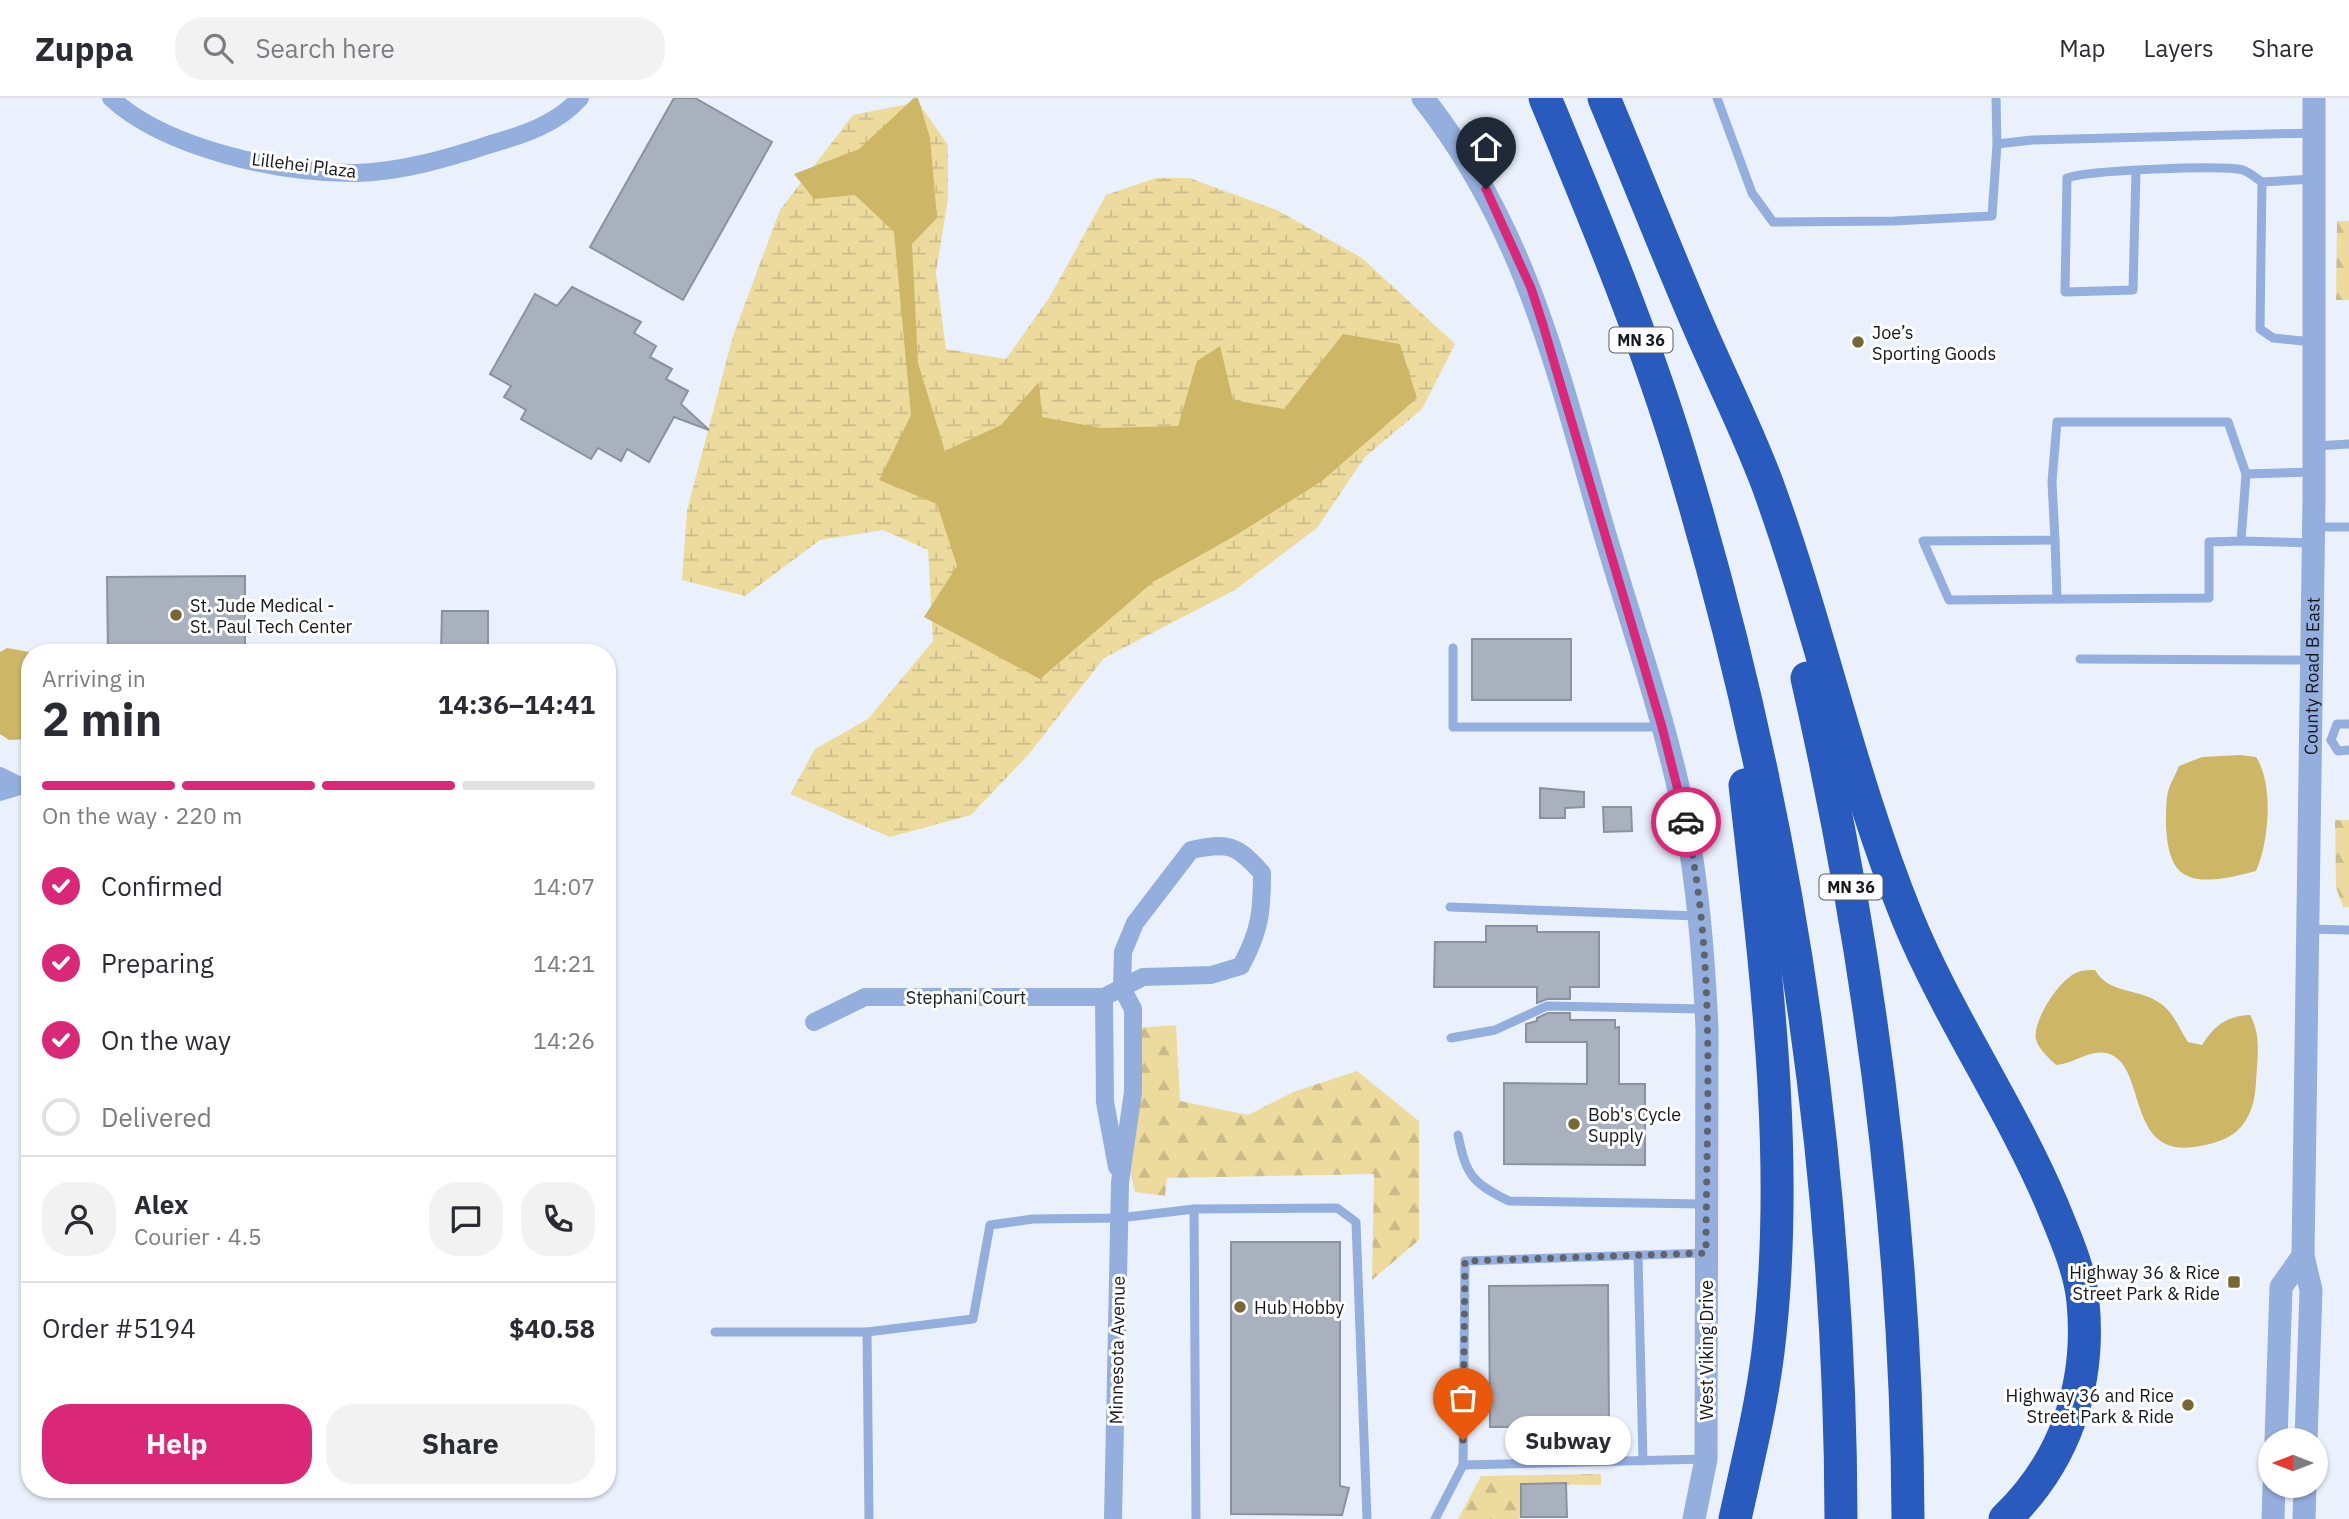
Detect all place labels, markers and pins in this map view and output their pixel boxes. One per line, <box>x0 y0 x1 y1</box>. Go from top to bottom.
pin <box>1456 117 1516 189</box>
place label: Joe’s Sporting Goods <box>1872 321 1996 365</box>
marker: Joe’s Sporting Goods <box>1850 334 1866 350</box>
place label: St. Jude Medical - St. Paul Tech Center <box>190 594 353 638</box>
marker: St. Jude Medical - St. Paul Tech Center <box>168 607 184 623</box>
place label: Bob's Cycle Supply <box>1588 1103 1681 1147</box>
marker: Bob's Cycle Supply <box>1566 1116 1582 1132</box>
place label: Highway 36 & Rice Street Park & Ride <box>2069 1261 2220 1305</box>
marker: Highway 36 & Rice Street Park & Ride <box>2226 1274 2242 1290</box>
place label: Hub Hobby <box>1254 1296 1344 1319</box>
marker: Hub Hobby <box>1232 1299 1248 1315</box>
pin <box>1433 1368 1493 1440</box>
place label: Highway 36 and Rice Street Park & Ride <box>2006 1384 2174 1428</box>
marker: Highway 36 and Rice Street Park & Ride <box>2180 1397 2196 1413</box>
callout: Subway <box>1505 1416 1631 1464</box>

